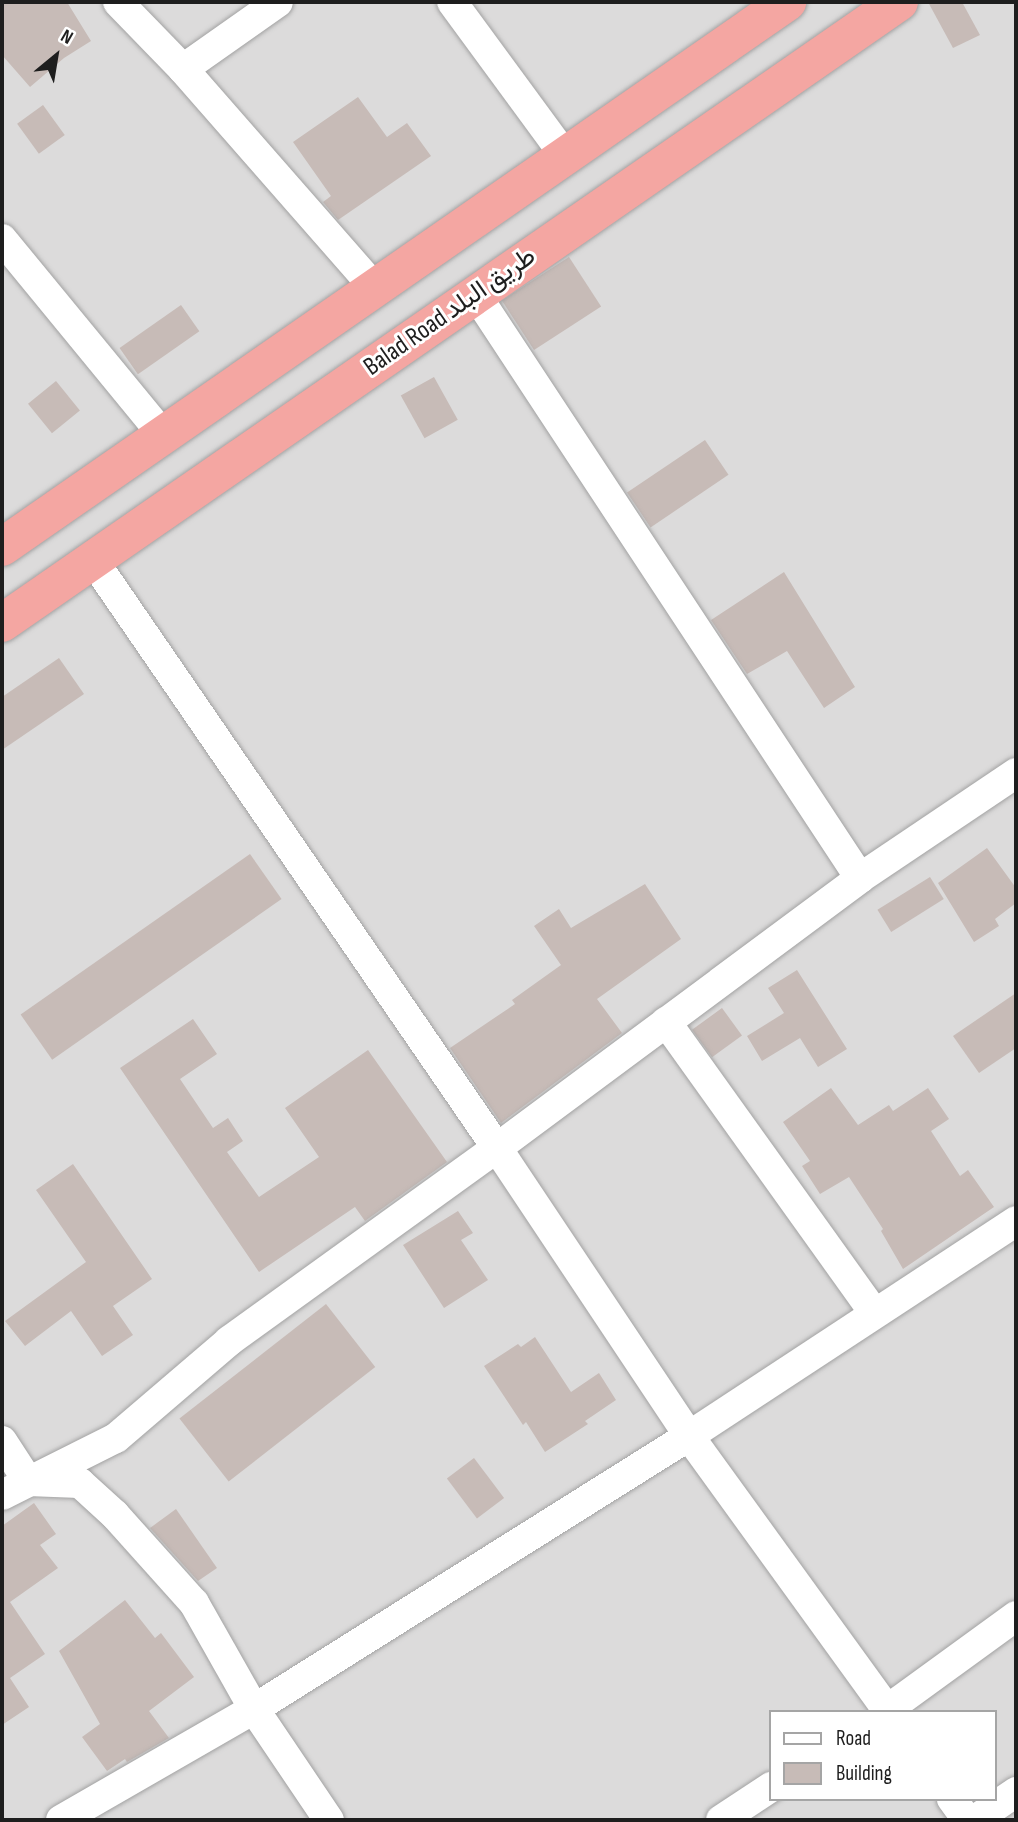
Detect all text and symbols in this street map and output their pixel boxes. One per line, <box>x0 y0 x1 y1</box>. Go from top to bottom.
north arrow <box>21 21 91 91</box>
text: N <box>57 25 77 50</box>
street label: Balad Road طريق البلد <box>358 241 542 383</box>
legend <box>769 1710 997 1801</box>
text: Road <box>836 1726 871 1751</box>
text: Building <box>836 1761 892 1786</box>

